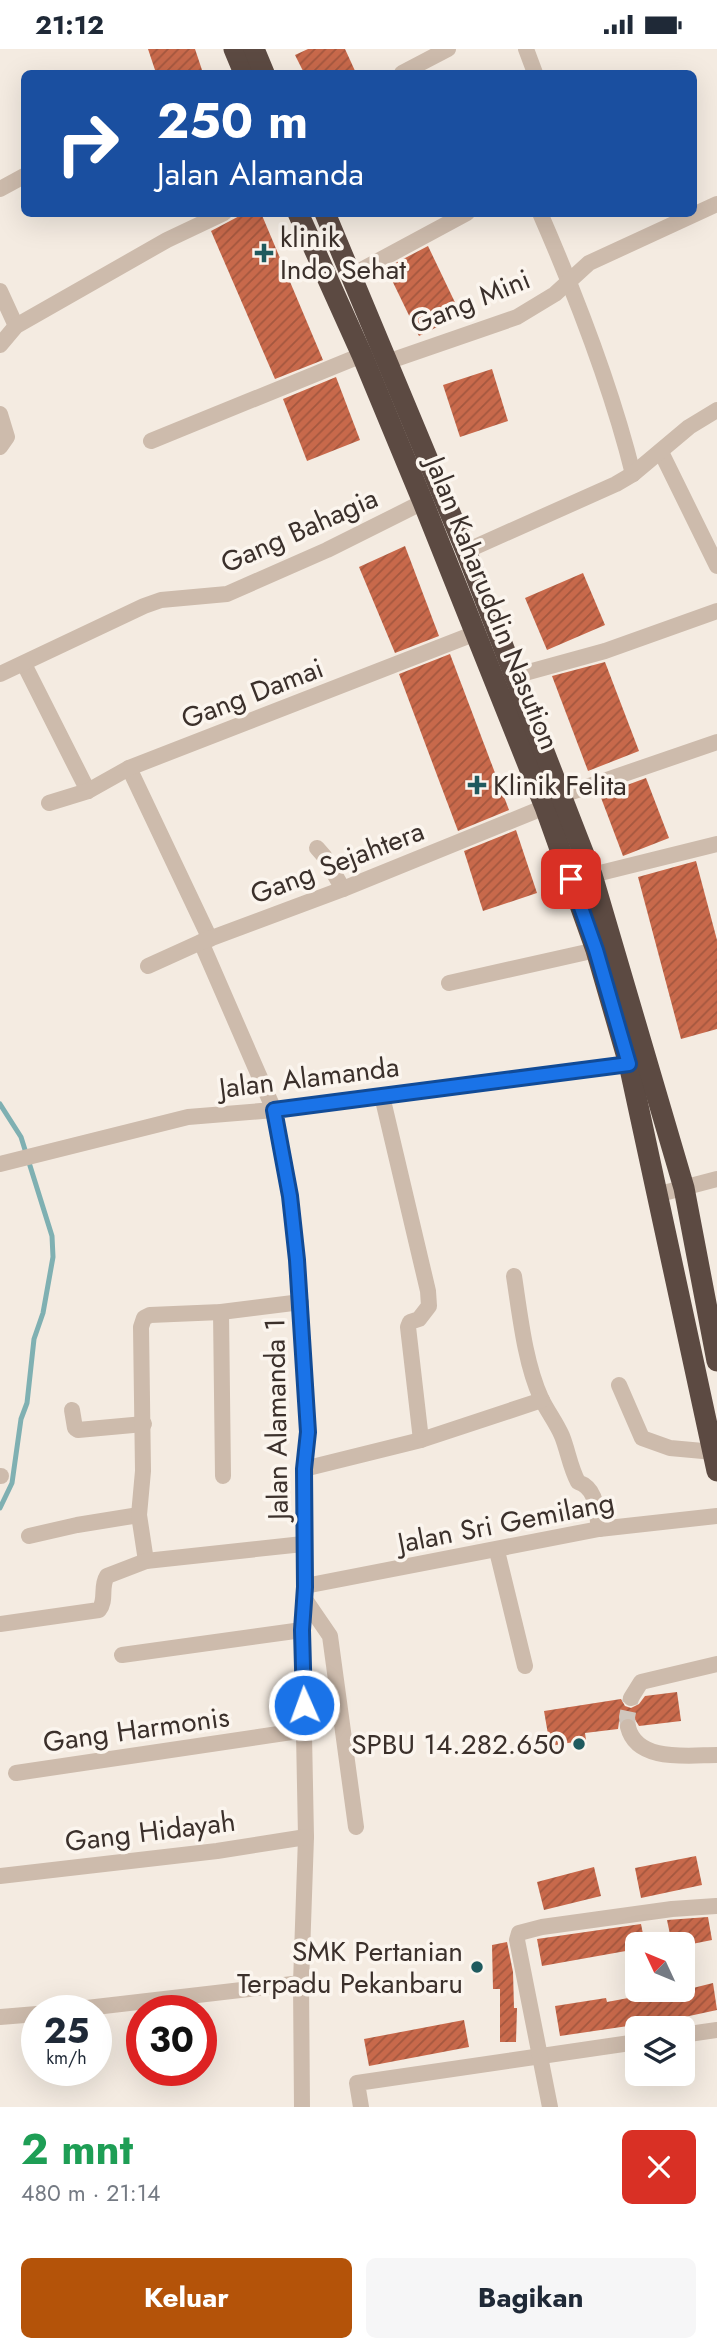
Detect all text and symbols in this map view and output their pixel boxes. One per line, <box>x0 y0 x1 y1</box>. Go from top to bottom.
text: 21:12 <box>35 6 104 44</box>
text: 250 m <box>157 86 308 156</box>
icon: right <box>42 98 133 189</box>
text: Jalan Alamanda <box>157 151 364 197</box>
place label: klinik Indo Sehat <box>280 217 406 290</box>
marker: klinik Indo Sehat <box>254 243 274 263</box>
street label: Gang Mini <box>404 259 536 344</box>
street label: Jalan Kaharuddin Nasution <box>414 447 570 756</box>
street label: Gang Bahagia <box>214 478 384 583</box>
street label: Gang Damai <box>175 648 329 739</box>
place label: Klinik Felita <box>493 765 627 806</box>
marker: Klinik Felita <box>467 775 487 795</box>
street label: Gang Sejahtera <box>244 810 430 914</box>
pin <box>541 849 601 909</box>
icon: arrive <box>552 860 590 898</box>
street label: Jalan Alamanda <box>213 1046 401 1109</box>
street label: Jalan Alamanda 1 <box>254 1318 299 1524</box>
street label: Jalan Sri Gemilang <box>390 1481 618 1564</box>
position arrow <box>267 1668 341 1742</box>
street label: Gang Harmonis <box>40 1696 232 1763</box>
place label: SPBU 14.282.650 <box>351 1724 565 1765</box>
marker: SPBU 14.282.650 <box>571 1736 587 1752</box>
street label: Gang Hidayah <box>63 1801 238 1862</box>
place label: SMK Pertanian Terpadu Pekanbaru <box>237 1931 463 2004</box>
north arrow <box>625 1932 695 2002</box>
map controls <box>625 1932 695 2086</box>
marker: SMK Pertanian Terpadu Pekanbaru <box>469 1959 485 1975</box>
speed limit sign: 30 <box>126 1995 217 2086</box>
text: 25 <box>44 2006 89 2056</box>
button: layers <box>625 2016 695 2086</box>
text: km/h <box>46 2045 87 2071</box>
text: 2 mnt <box>21 2119 133 2180</box>
button: close <box>622 2130 696 2204</box>
text: 480 m · 21:14 <box>21 2176 160 2210</box>
button: Keluar <box>21 2258 352 2338</box>
button: Bagikan <box>366 2258 696 2338</box>

